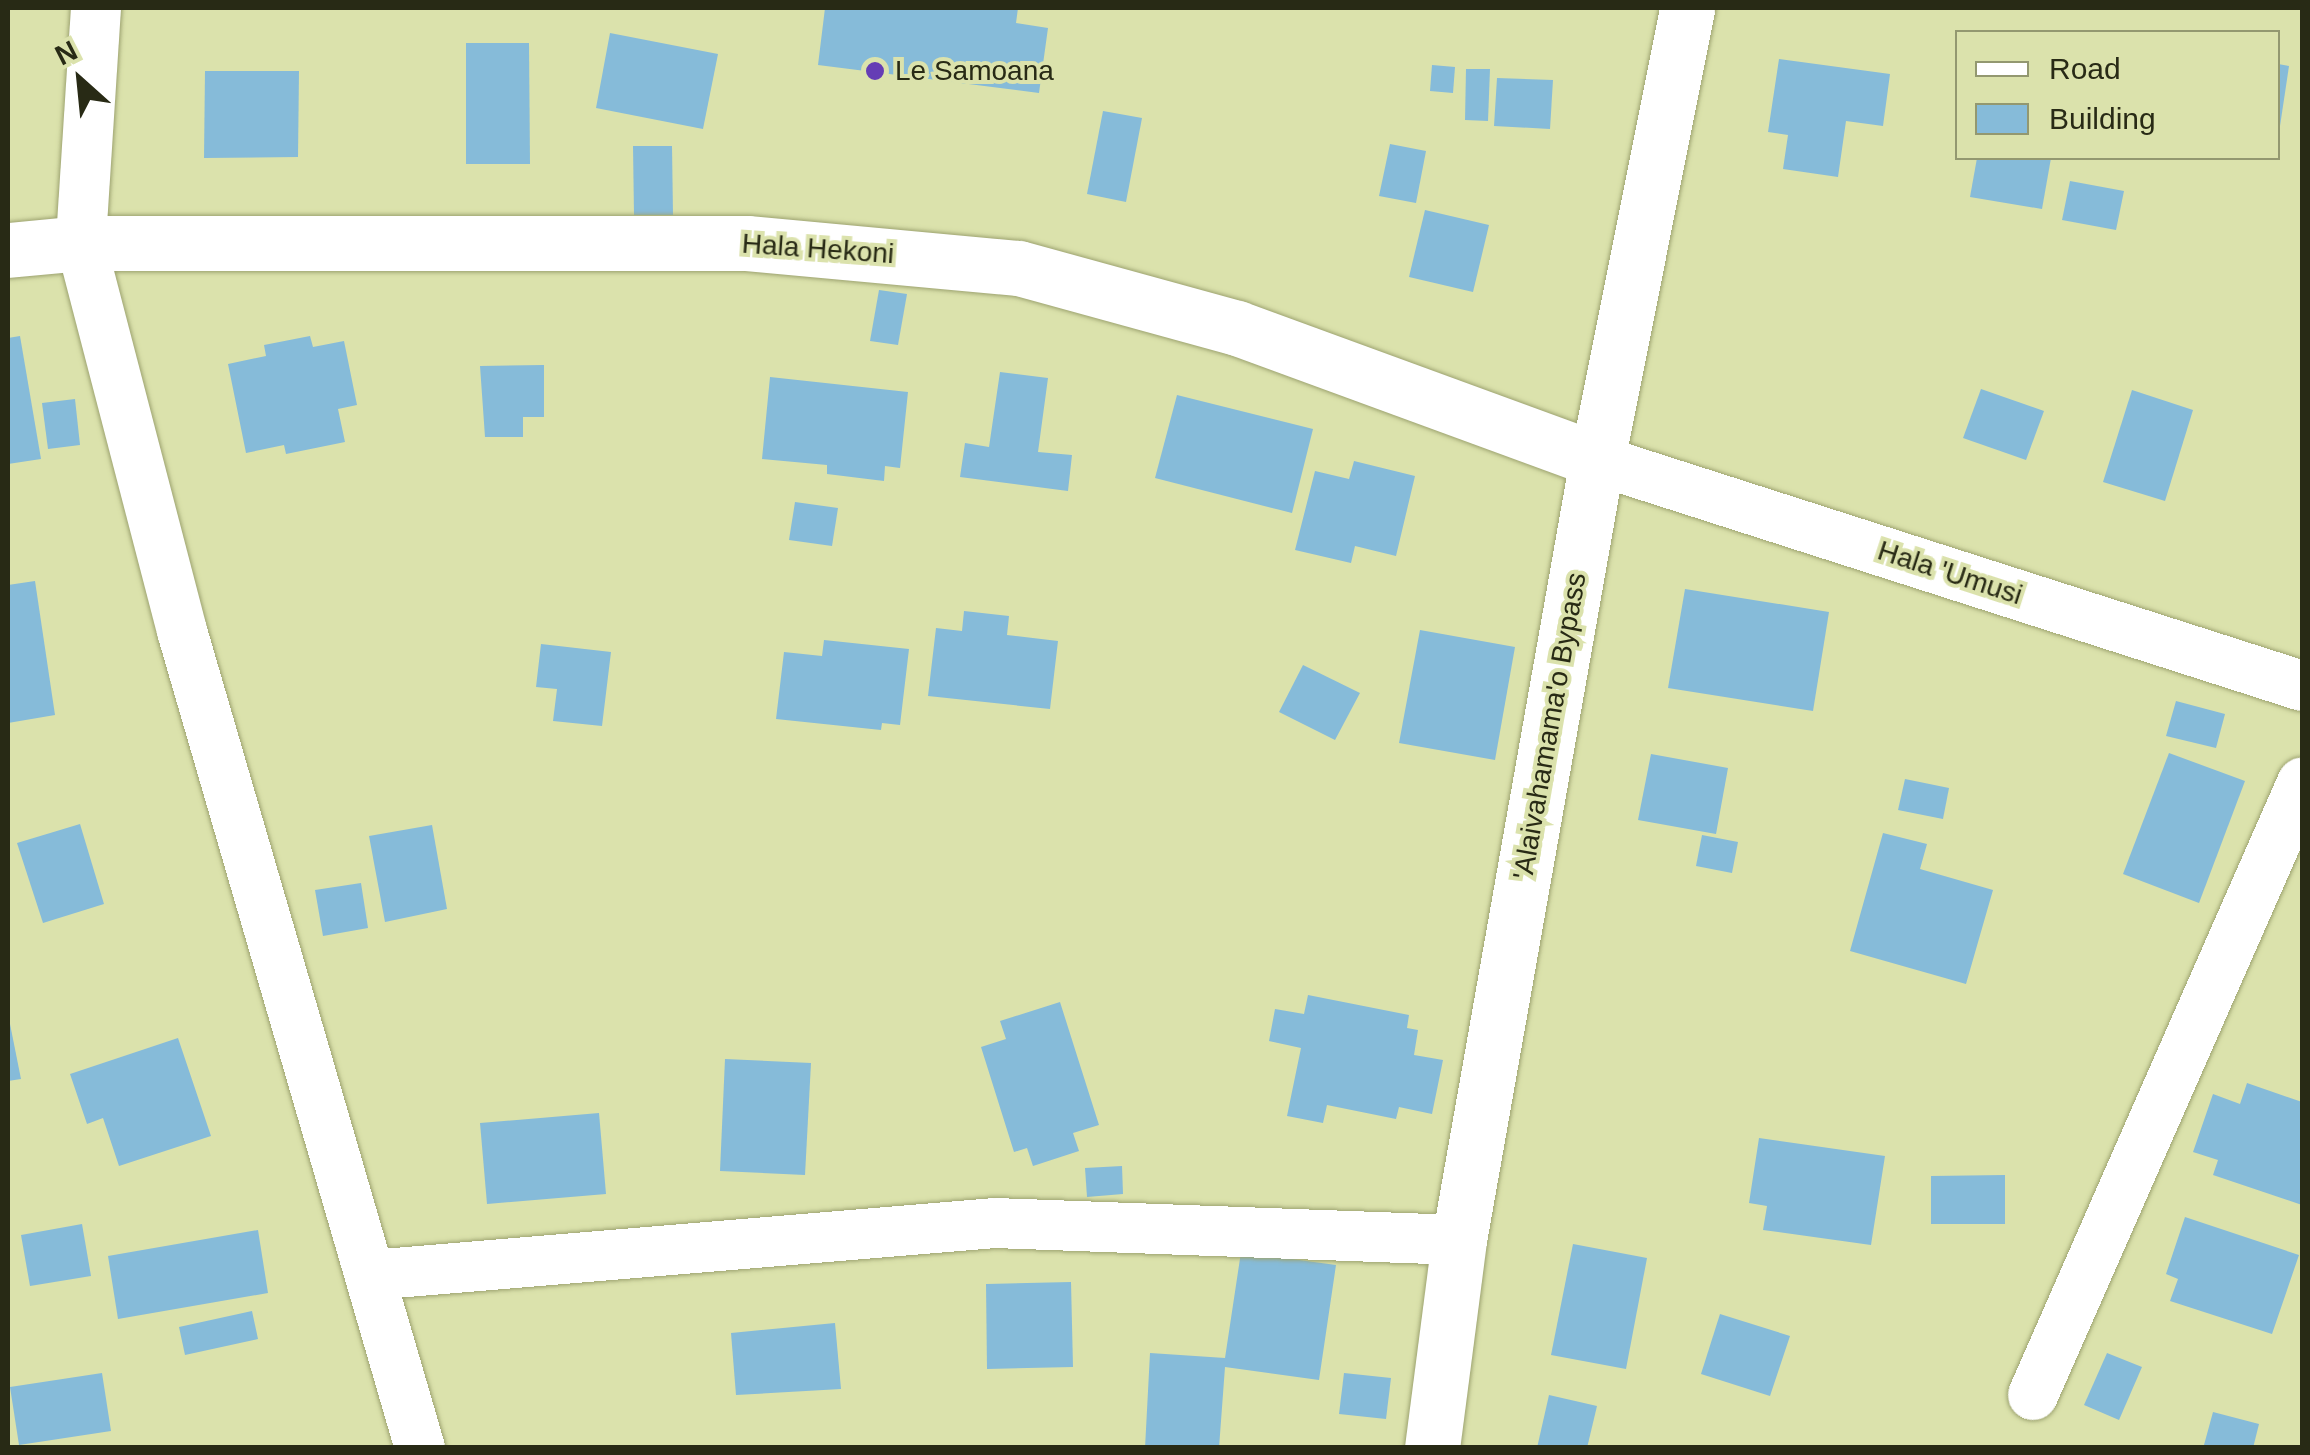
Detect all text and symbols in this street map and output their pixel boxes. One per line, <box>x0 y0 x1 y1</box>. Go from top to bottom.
north arrow <box>30 30 130 130</box>
legend <box>1955 30 2280 160</box>
text: N <box>50 34 82 71</box>
text: Road <box>2049 52 2121 85</box>
place label: Le Samoana <box>895 54 1054 88</box>
marker: Le Samoana <box>864 60 886 82</box>
text: Building <box>2049 102 2156 135</box>
street label: Hala Hekoni <box>741 227 895 271</box>
street label: Hala 'Umusi <box>1873 534 2027 612</box>
street label: 'Alaivahamama'o Bypass <box>1506 570 1594 882</box>

